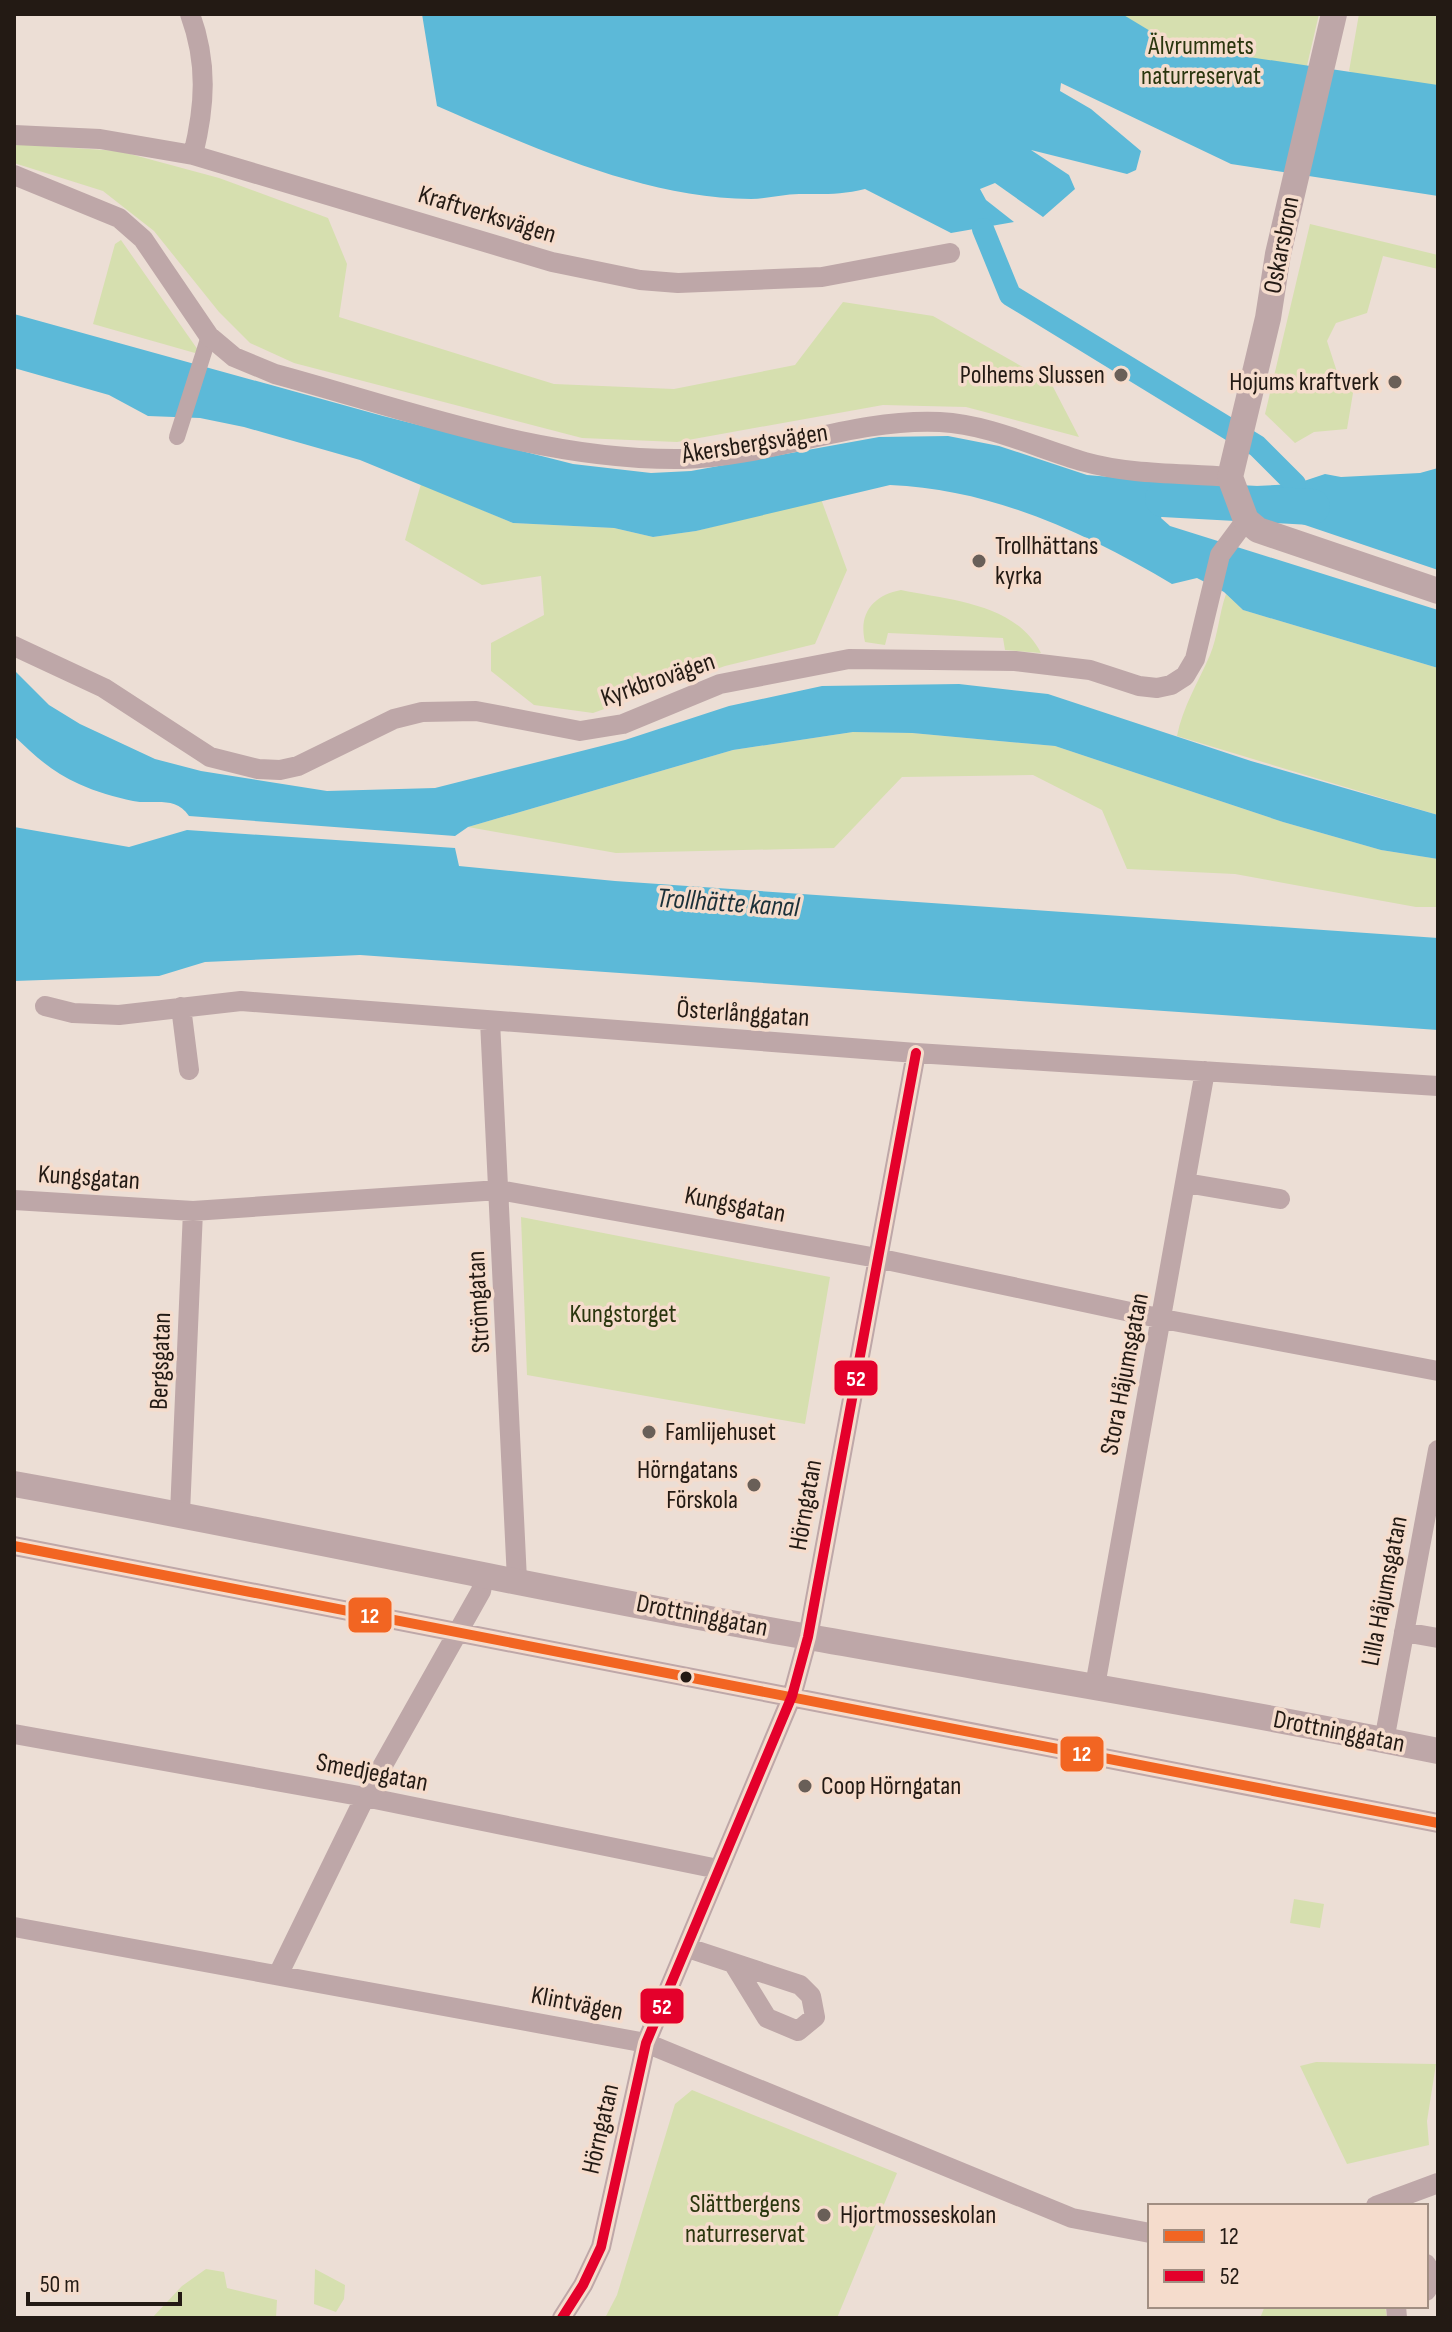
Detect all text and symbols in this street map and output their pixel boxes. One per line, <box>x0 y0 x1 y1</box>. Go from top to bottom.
park label: Älvrummets naturreservat <box>1141 31 1261 92</box>
street label: Kraftverksvägen <box>414 179 560 251</box>
street label: Oskarsbron <box>1257 194 1307 296</box>
place label: Polhems Slussen <box>960 360 1105 391</box>
marker: Polhems Slussen <box>1112 366 1130 384</box>
place label: Hojums kraftverk <box>1229 367 1379 398</box>
marker: Hojums kraftverk <box>1386 373 1404 391</box>
street label: Åkersbergsvägen <box>679 417 830 471</box>
place label: Trollhättans kyrka <box>995 531 1098 592</box>
marker: Trollhättans kyrka <box>970 552 988 570</box>
street label: Kyrkbrovägen <box>597 646 719 714</box>
water label: Trollhätte kanal <box>656 882 801 924</box>
street label: Österlånggatan <box>676 994 810 1034</box>
street label: Kungsgatan <box>37 1159 141 1197</box>
street label: Kungsgatan <box>682 1180 788 1230</box>
street label: Strömgatan <box>461 1250 497 1354</box>
street label: Stora Håjumsgatan <box>1094 1290 1156 1458</box>
park label: Kungstorget <box>570 1299 677 1330</box>
street label: Bergsgatan <box>144 1312 178 1410</box>
line badge: 52 <box>833 1359 879 1397</box>
text: 52 <box>846 1366 866 1393</box>
place label: Famlijehuset <box>665 1417 776 1448</box>
marker: Famlijehuset <box>640 1423 658 1441</box>
place label: Hörngatans Förskola <box>637 1455 738 1516</box>
street label: Hörngatan <box>783 1457 829 1553</box>
marker: Hörngatans Förskola <box>745 1476 763 1494</box>
street label: Lilla Håjumsgatan <box>1355 1514 1415 1668</box>
street label: Drottninggatan <box>634 1588 770 1644</box>
line badge: 12 <box>347 1596 393 1634</box>
text: 12 <box>361 1603 379 1630</box>
unlabelled marker <box>678 1669 694 1685</box>
street label: Drottninggatan <box>1271 1704 1407 1760</box>
line badge: 12 <box>1059 1735 1105 1773</box>
text: 12 <box>1073 1741 1091 1768</box>
street label: Smedjegatan <box>313 1747 431 1799</box>
place label: Coop Hörngatan <box>821 1771 961 1802</box>
marker: Coop Hörngatan <box>796 1777 814 1795</box>
street label: Klintvägen <box>528 1980 626 2028</box>
line badge: 52 <box>639 1987 685 2025</box>
text: 52 <box>652 1994 672 2021</box>
street label: Hörngatan <box>576 2081 626 2177</box>
park label: Slättbergens naturreservat <box>685 2189 805 2250</box>
place label: Hjortmosseskolan <box>840 2200 996 2231</box>
legend <box>1148 2204 1428 2308</box>
marker: Hjortmosseskolan <box>815 2206 833 2224</box>
text: 12 <box>1220 2222 1239 2251</box>
scale bar <box>28 2256 180 2306</box>
text: 52 <box>1220 2262 1240 2291</box>
text: 50 m <box>40 2270 80 2299</box>

